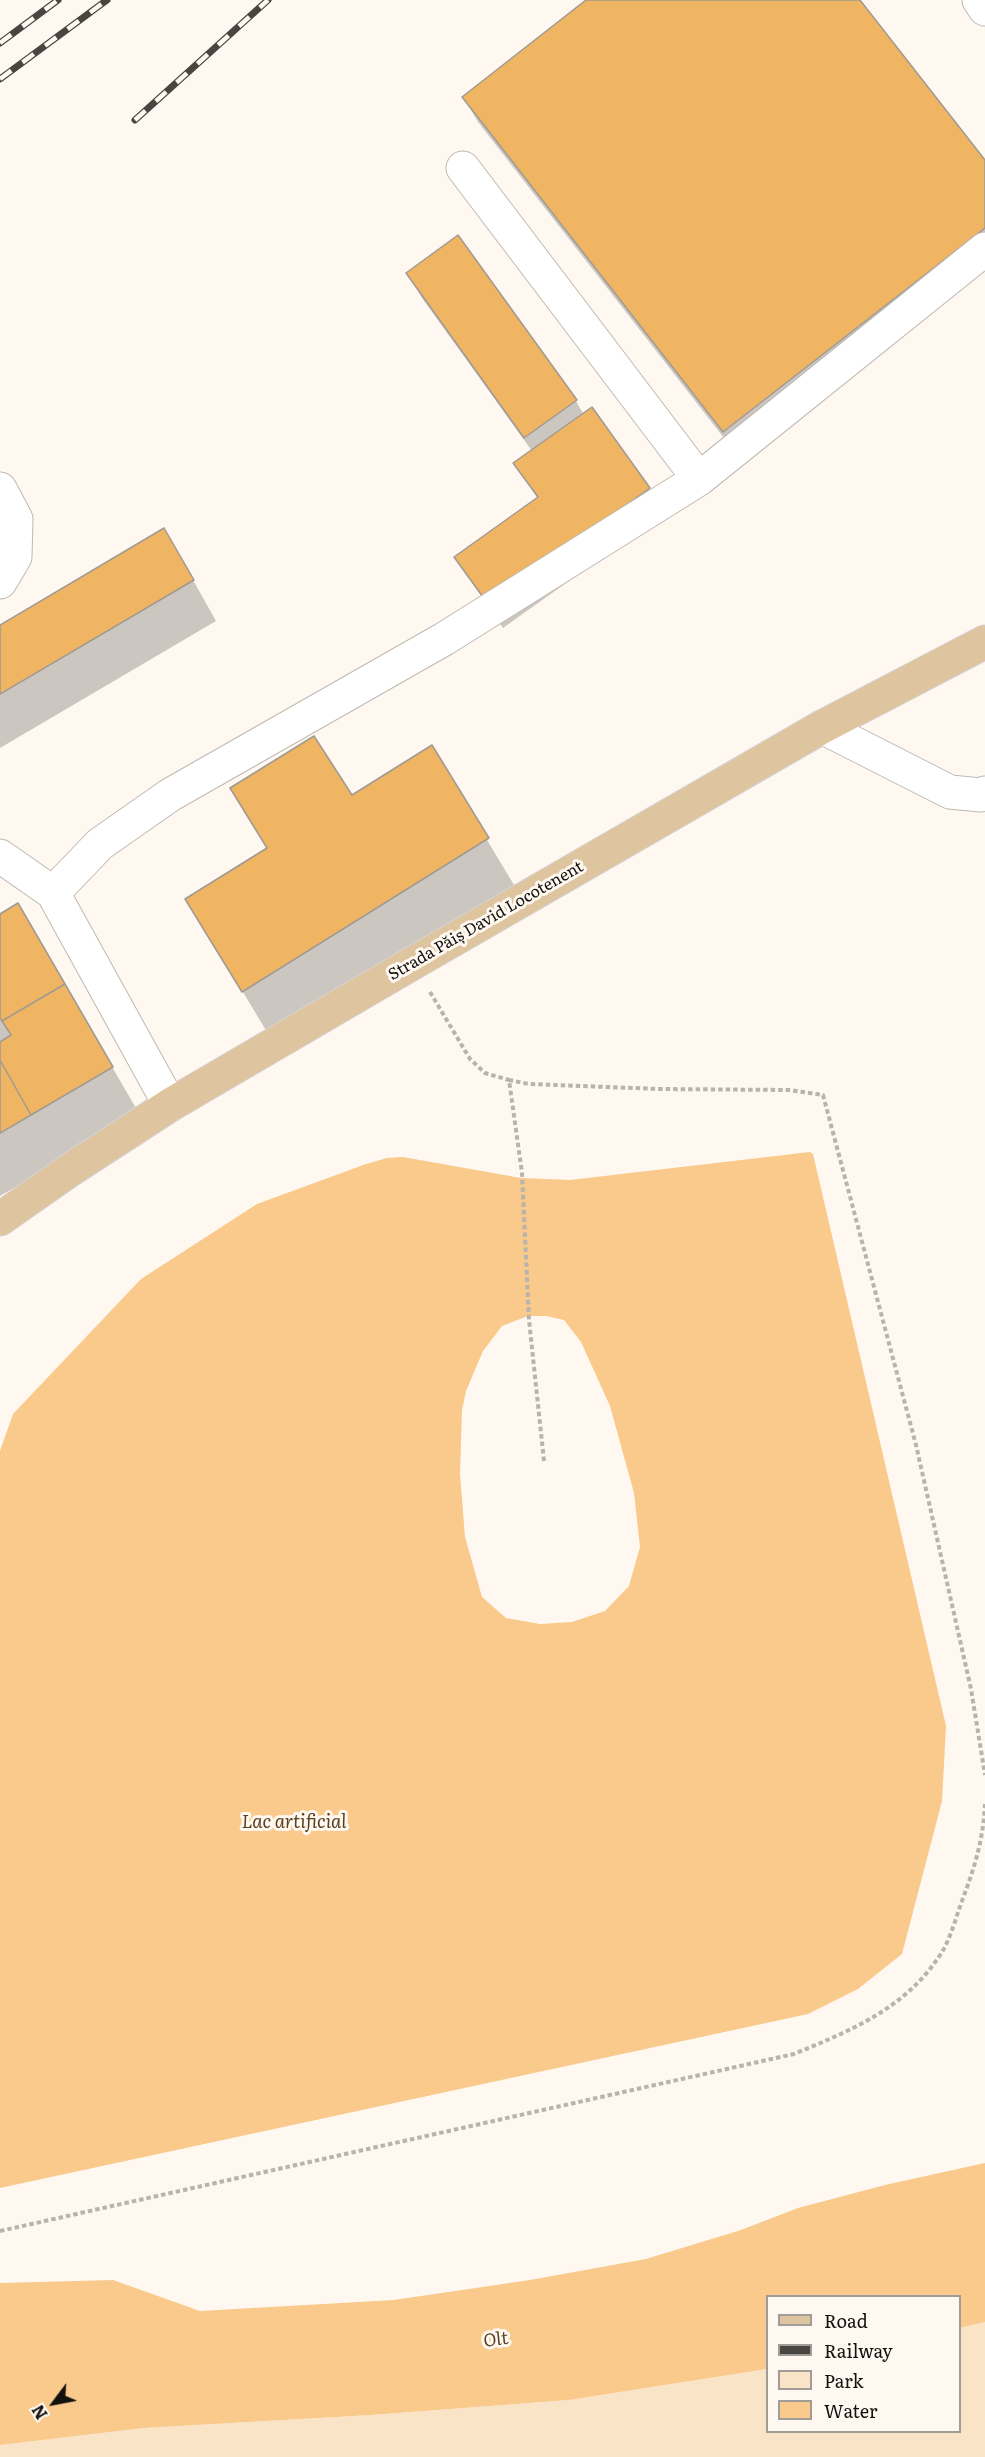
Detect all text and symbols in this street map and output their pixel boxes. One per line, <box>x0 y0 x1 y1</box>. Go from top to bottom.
street label: Strada Păiș David Locotenent <box>385 857 587 985</box>
water label: Lac artificial <box>242 1812 346 1834</box>
legend <box>766 2295 961 2433</box>
text: Road <box>824 2307 868 2334</box>
water label: Olt <box>482 2328 510 2352</box>
text: Railway <box>824 2337 893 2364</box>
text: Park <box>824 2367 863 2394</box>
north arrow <box>24 2373 84 2433</box>
text: Water <box>824 2397 877 2424</box>
text: N <box>25 2400 52 2425</box>

